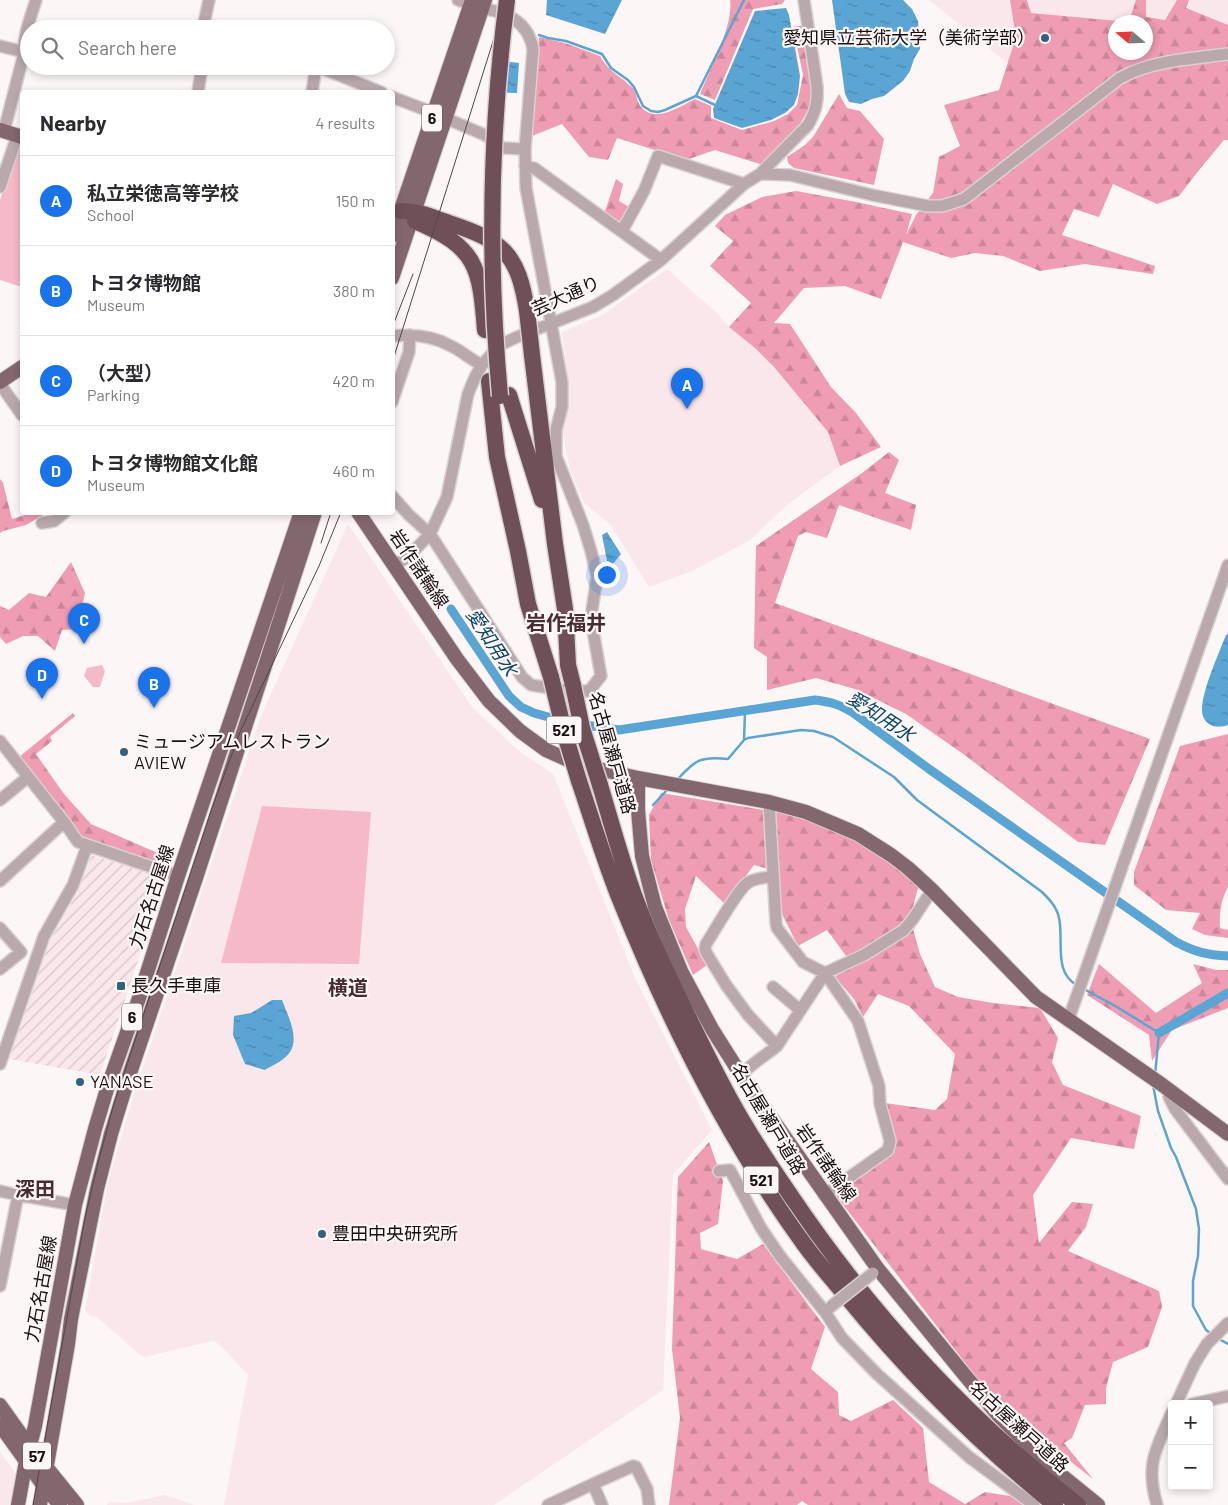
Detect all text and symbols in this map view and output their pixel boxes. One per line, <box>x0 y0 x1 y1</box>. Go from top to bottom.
north arrow <box>1108 15 1153 60</box>
search box <box>20 20 395 75</box>
place label: 愛知県立芸術大学（美術学部） <box>783 26 1035 48</box>
marker: 愛知県立芸術大学（美術学部） <box>1039 32 1051 44</box>
icon: search <box>38 34 66 62</box>
text: Search here <box>78 36 177 59</box>
road number: 6 <box>422 105 442 132</box>
text: Nearby <box>40 110 106 135</box>
text: 4 results <box>315 113 375 132</box>
text: 私立栄徳高等学校 <box>87 181 239 204</box>
text: A <box>51 191 61 210</box>
text: 150 m <box>336 191 375 210</box>
text: School <box>87 205 134 224</box>
street label: 芸大通り <box>528 270 603 320</box>
text: トヨタ博物館 <box>87 271 201 294</box>
text: B <box>51 281 61 300</box>
text: 380 m <box>333 281 375 300</box>
text: Museum <box>87 295 145 314</box>
text: （大型） <box>87 361 163 384</box>
pin: A <box>671 368 703 409</box>
text: C <box>51 371 61 390</box>
text: 420 m <box>332 371 375 390</box>
text: Parking <box>87 385 140 404</box>
text: トヨタ博物館文化館 <box>87 451 258 474</box>
text: D <box>51 461 61 480</box>
text: 460 m <box>332 461 375 480</box>
text: Museum <box>87 475 145 494</box>
street label: 岩作諸輪線 <box>386 525 454 612</box>
your location <box>594 562 620 588</box>
pin: C <box>68 603 100 644</box>
water label: 愛知用水 <box>462 604 524 682</box>
district label: 岩作福井 <box>526 610 606 634</box>
pin: D <box>26 658 58 699</box>
pin: B <box>138 667 170 708</box>
water label: 愛知用水 <box>843 685 921 747</box>
street label: 名古屋瀬戸道路 <box>585 689 641 816</box>
road number: 521 <box>546 716 582 744</box>
place label: ミュージアムレストラン AVIEW <box>134 730 330 773</box>
marker: ミュージアムレストラン AVIEW <box>118 746 130 758</box>
street label: 力石名古屋線 <box>124 842 178 951</box>
place label: 長久手車庫 <box>131 974 221 996</box>
district label: 横道 <box>328 975 368 999</box>
marker: 長久手車庫 <box>115 980 127 992</box>
road number: 6 <box>122 1004 142 1030</box>
street label: 名古屋瀬戸道路 <box>727 1059 811 1178</box>
place label: YANASE <box>90 1070 154 1092</box>
marker: YANASE <box>74 1076 86 1088</box>
street label: 岩作諸輪線 <box>792 1119 862 1206</box>
road number: 521 <box>744 1166 778 1194</box>
district label: 深田 <box>15 1176 55 1200</box>
place label: 豊田中央研究所 <box>332 1222 458 1244</box>
marker: 豊田中央研究所 <box>316 1228 328 1240</box>
street label: 力石名古屋線 <box>20 1234 60 1344</box>
street label: 名古屋瀬戸道路 <box>965 1376 1074 1477</box>
map controls <box>1168 1400 1213 1490</box>
button: + <box>1168 1400 1213 1445</box>
road number: 57 <box>23 1442 51 1470</box>
button: − <box>1168 1445 1213 1490</box>

